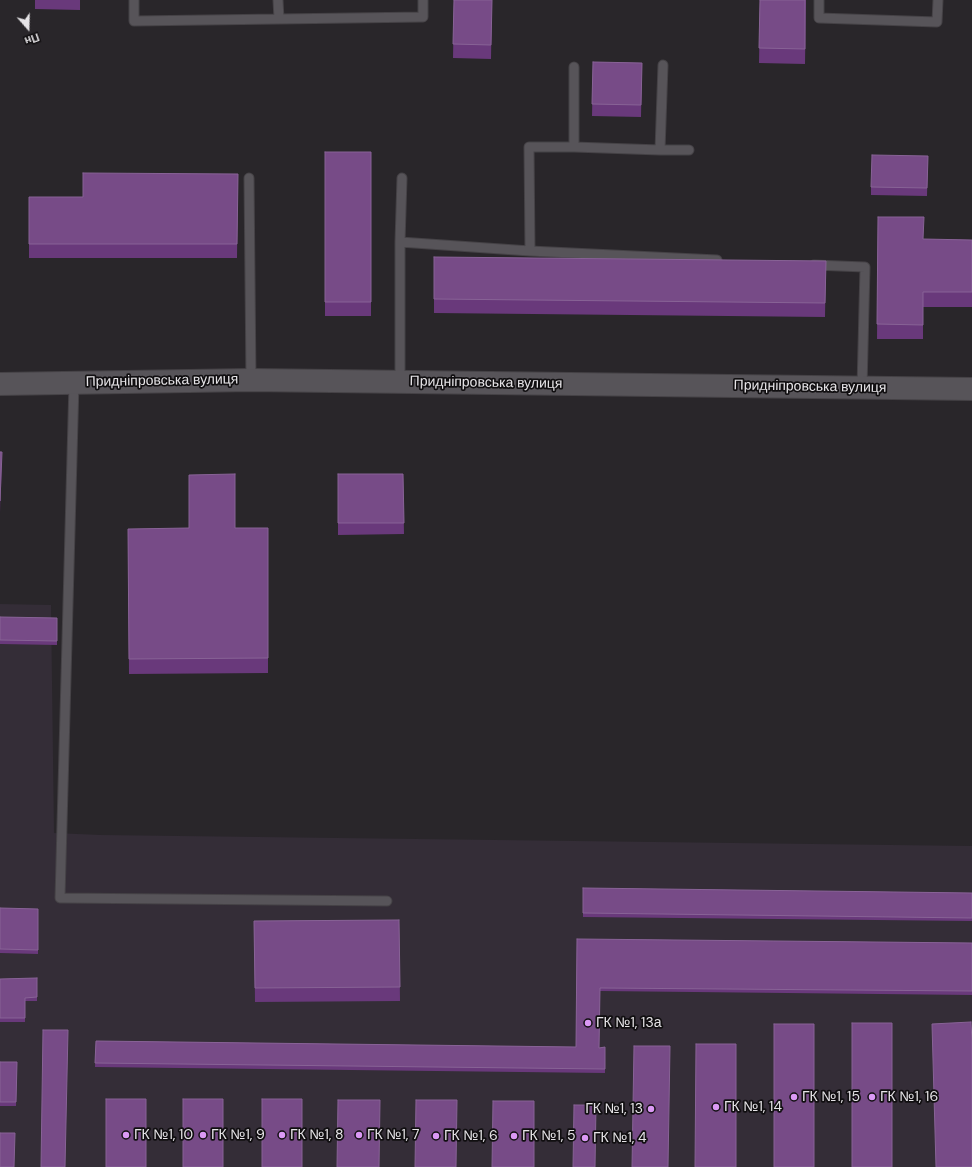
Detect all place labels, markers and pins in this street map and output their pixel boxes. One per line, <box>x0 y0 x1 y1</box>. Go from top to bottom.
place label: ГК №1, 13а <box>596 1015 662 1031</box>
marker: ГК №1, 13а <box>583 1018 593 1028</box>
place label: ГК №1, 15 <box>802 1089 860 1105</box>
place label: ГК №1, 16 <box>880 1089 938 1105</box>
marker: ГК №1, 15 <box>789 1092 799 1102</box>
marker: ГК №1, 16 <box>867 1092 877 1102</box>
place label: ГК №1, 14 <box>724 1099 782 1115</box>
place label: ГК №1, 13 <box>585 1101 643 1117</box>
marker: ГК №1, 14 <box>711 1102 721 1112</box>
marker: ГК №1, 13 <box>646 1104 656 1114</box>
place label: ГК №1, 10 <box>134 1127 193 1143</box>
place label: ГК №1, 9 <box>211 1127 265 1143</box>
place label: ГК №1, 8 <box>290 1127 344 1143</box>
place label: ГК №1, 7 <box>367 1127 420 1143</box>
place label: ГК №1, 6 <box>444 1128 498 1144</box>
place label: ГК №1, 5 <box>522 1128 576 1144</box>
marker: ГК №1, 10 <box>121 1130 131 1140</box>
marker: ГК №1, 9 <box>198 1130 208 1140</box>
marker: ГК №1, 8 <box>277 1130 287 1140</box>
marker: ГК №1, 7 <box>354 1130 364 1140</box>
place label: ГК №1, 4 <box>593 1130 647 1146</box>
marker: ГК №1, 6 <box>431 1131 441 1141</box>
marker: ГК №1, 5 <box>509 1131 519 1141</box>
marker: ГК №1, 4 <box>580 1133 590 1143</box>

